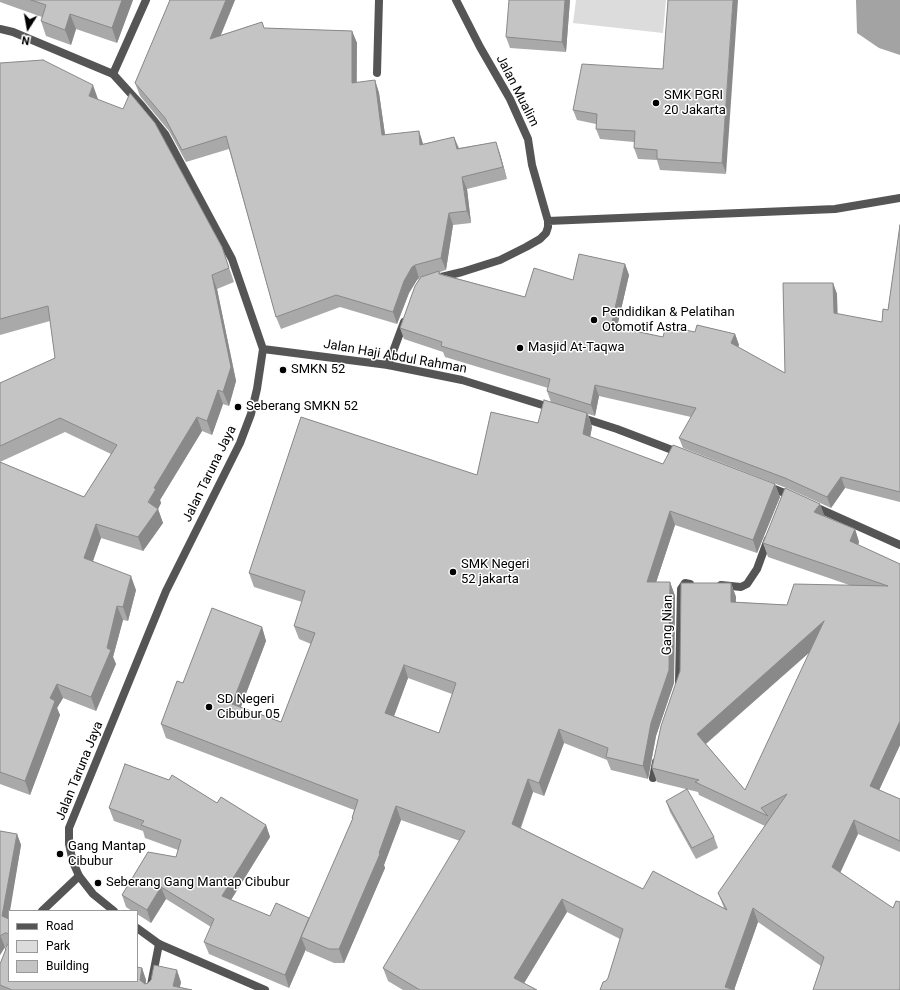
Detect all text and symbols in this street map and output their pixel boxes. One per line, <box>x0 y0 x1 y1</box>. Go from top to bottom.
north arrow <box>8 8 48 48</box>
text: N <box>21 33 31 47</box>
street label: Jalan Mualim <box>492 53 542 129</box>
place label: SMK PGRI 20 Jakarta <box>664 88 726 119</box>
marker: SMK PGRI 20 Jakarta <box>651 98 661 108</box>
place label: Pendidikan & Pelatihan Otomotif Astra <box>602 305 735 336</box>
marker: Pendidikan & Pelatihan Otomotif Astra <box>589 315 599 325</box>
street label: Jalan Haji Abdul Rahman <box>322 337 468 377</box>
place label: Masjid At-Taqwa <box>528 340 625 356</box>
marker: Masjid At-Taqwa <box>515 343 525 353</box>
place label: SMKN 52 <box>291 362 345 378</box>
marker: SMKN 52 <box>278 365 288 375</box>
place label: Seberang SMKN 52 <box>246 399 358 415</box>
marker: Seberang SMKN 52 <box>233 402 243 412</box>
street label: Jalan Taruna Jaya <box>180 423 240 525</box>
place label: SMK Negeri 52 jakarta <box>461 557 529 588</box>
marker: SMK Negeri 52 jakarta <box>448 567 458 577</box>
street label: Gang Nian <box>660 595 676 655</box>
place label: SD Negeri Cibubur 05 <box>217 692 280 723</box>
marker: SD Negeri Cibubur 05 <box>204 702 214 712</box>
street label: Jalan Taruna Jaya <box>53 719 107 823</box>
place label: Gang Mantap Cibubur <box>68 839 146 870</box>
marker: Gang Mantap Cibubur <box>55 849 65 859</box>
place label: Seberang Gang Mantap Cibubur <box>106 875 290 891</box>
marker: Seberang Gang Mantap Cibubur <box>93 878 103 888</box>
legend <box>8 910 138 982</box>
text: Road <box>46 919 74 933</box>
text: Park <box>46 939 70 953</box>
text: Building <box>46 959 89 973</box>

